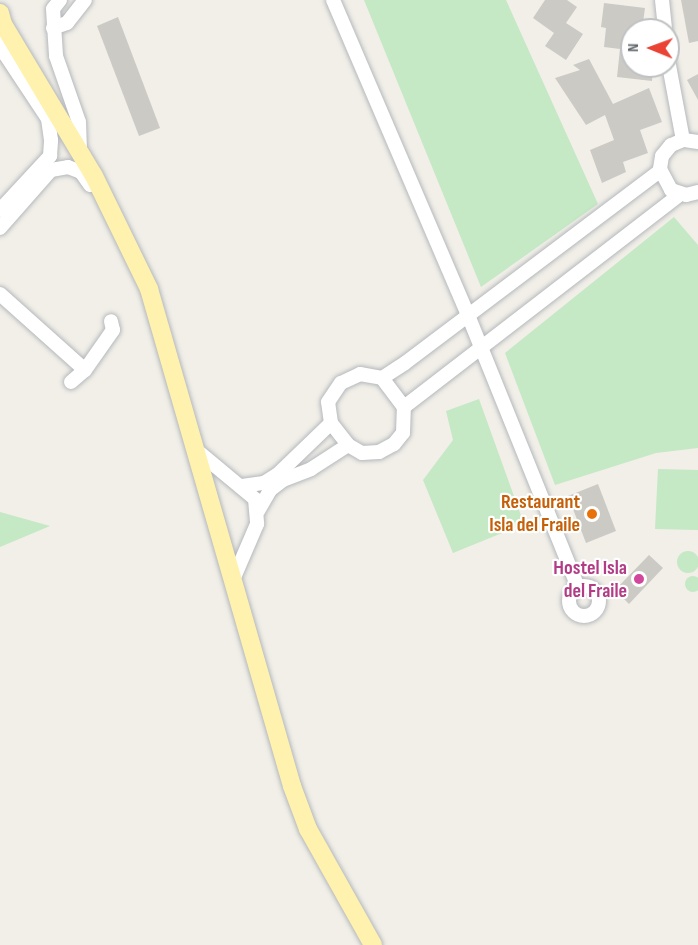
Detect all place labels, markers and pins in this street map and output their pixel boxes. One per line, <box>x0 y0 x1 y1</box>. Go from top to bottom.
place label: Restaurant Isla del Fraile <box>489 490 580 537</box>
marker: Restaurant Isla del Fraile <box>585 507 599 521</box>
place label: Hostel Isla del Fraile <box>553 556 627 603</box>
marker: Hostel Isla del Fraile <box>632 572 646 586</box>

